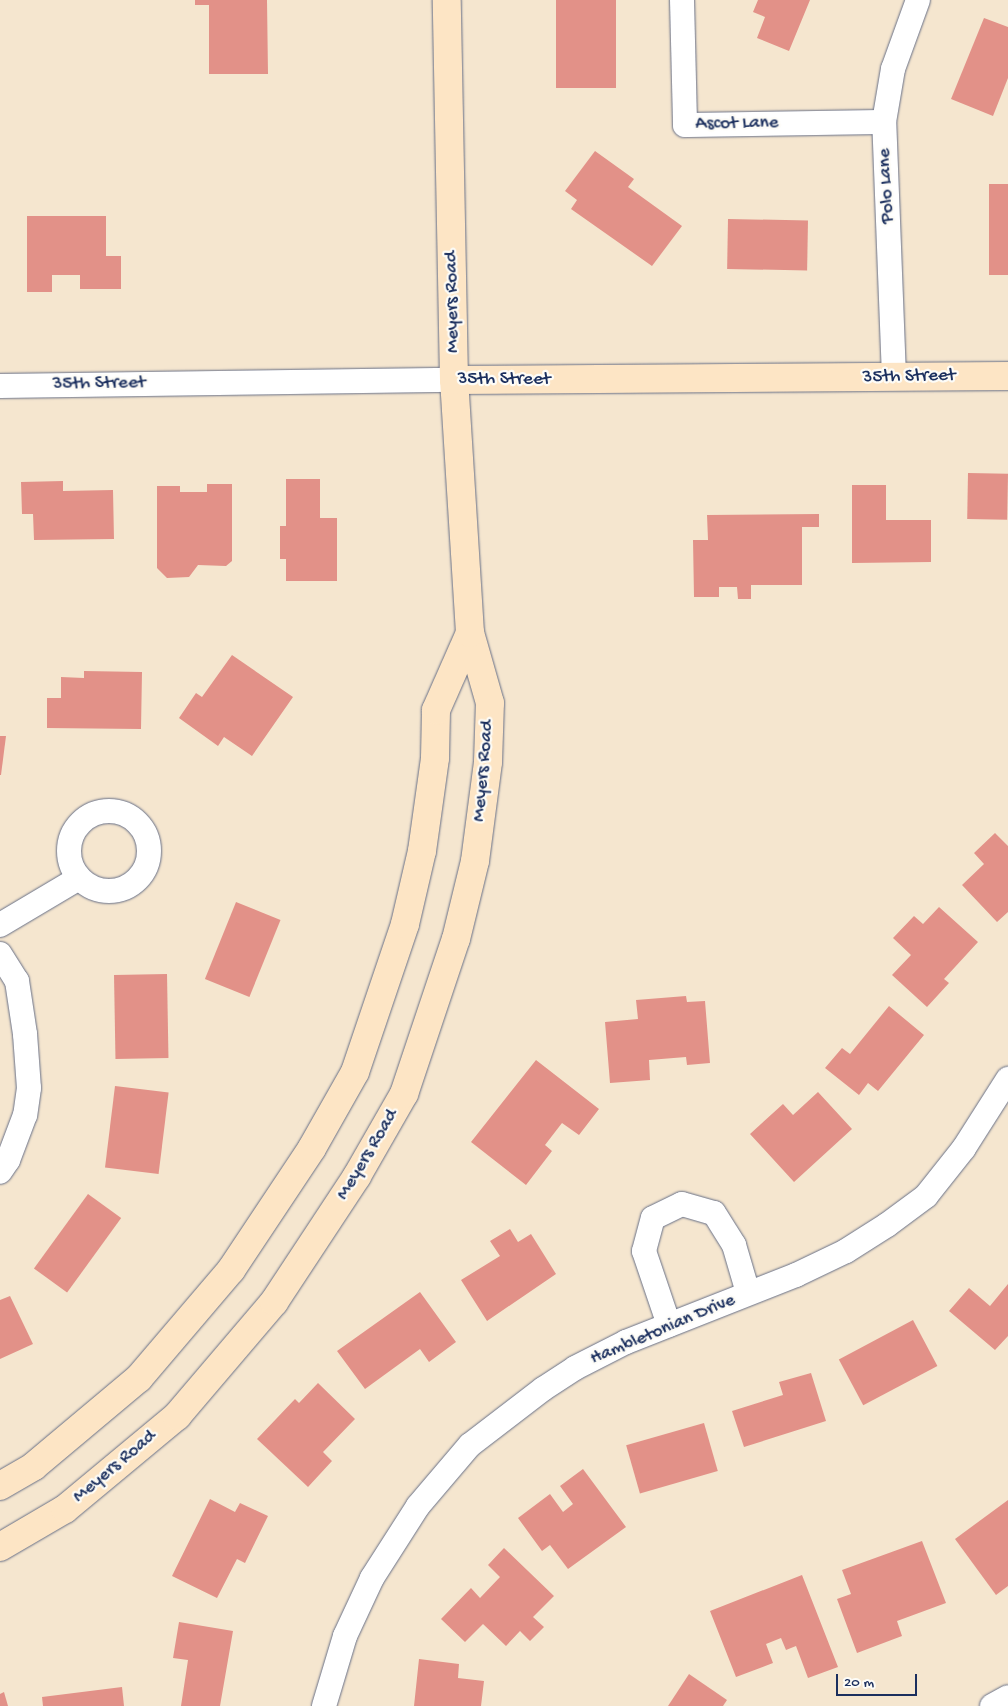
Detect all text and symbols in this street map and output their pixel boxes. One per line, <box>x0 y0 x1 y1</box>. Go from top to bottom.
street label: Ascot Lane <box>695 112 779 136</box>
street label: Polo Lane <box>874 148 900 224</box>
street label: Meyers Road <box>441 251 465 353</box>
street label: 35th Street <box>862 365 956 389</box>
street label: 35th Street <box>458 369 550 391</box>
street label: 35th Street <box>52 372 146 396</box>
street label: Meyers Road <box>468 719 500 823</box>
street label: Meyers Road <box>332 1105 404 1205</box>
street label: Hambletonian Drive <box>587 1289 739 1371</box>
street label: Meyers Road <box>69 1426 161 1508</box>
scale bar <box>838 1664 919 1696</box>
text: 20 m <box>844 1674 874 1692</box>

